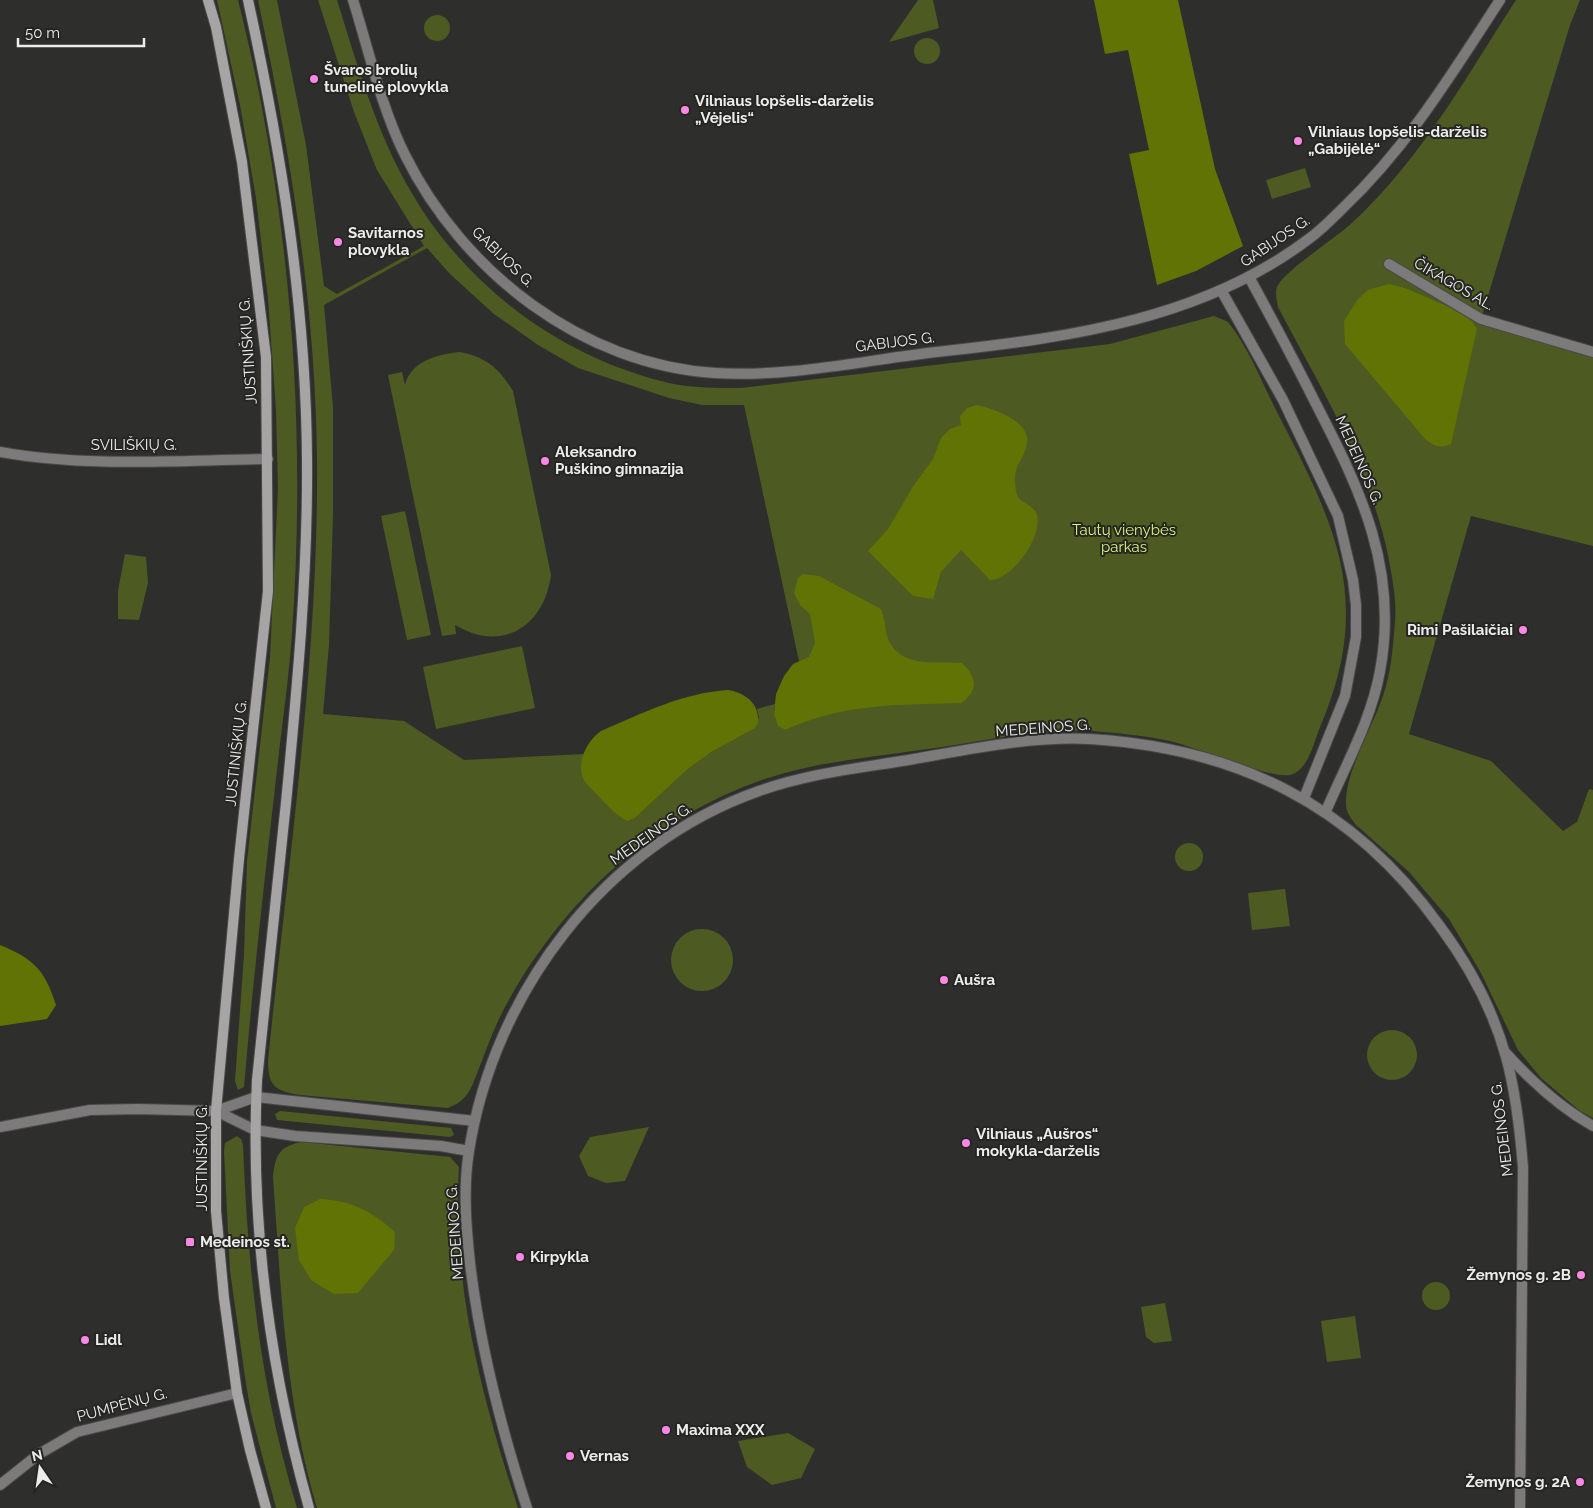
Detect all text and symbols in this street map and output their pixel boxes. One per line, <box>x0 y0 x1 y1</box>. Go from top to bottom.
scale bar <box>18 15 144 47</box>
text: 50 m <box>25 24 60 42</box>
place label: Švaros brolių tunelinė plovykla <box>324 61 449 96</box>
marker: Švaros brolių tunelinė plovykla <box>308 73 320 85</box>
place label: Vilniaus lopšelis-darželis „Vėjelis“ <box>695 92 874 127</box>
marker: Vilniaus lopšelis-darželis „Vėjelis“ <box>679 104 691 116</box>
place label: Vilniaus lopšelis-darželis „Gabijėlė“ <box>1308 123 1487 158</box>
marker: Vilniaus lopšelis-darželis „Gabijėlė“ <box>1292 135 1304 147</box>
street label: GABIJOS G. <box>1237 211 1313 271</box>
street label: GABIJOS G. <box>468 223 538 291</box>
place label: Savitarnos plovykla <box>348 224 423 259</box>
marker: Savitarnos plovykla <box>332 236 344 248</box>
street label: ČIKAGOS AL. <box>1411 253 1498 314</box>
street label: JUSTINIŠKIŲ G. <box>234 297 261 405</box>
street label: GABIJOS G. <box>854 328 936 356</box>
street label: MEDEINOS G. <box>1331 413 1387 507</box>
street label: SVILIŠKIŲ G. <box>91 435 177 454</box>
place label: Aleksandro Puškino gimnazija <box>555 443 684 478</box>
marker: Aleksandro Puškino gimnazija <box>539 455 551 467</box>
park label: Tautų vienybės parkas <box>1072 521 1176 556</box>
place label: Rimi Pašilaičiai <box>1407 621 1513 639</box>
marker: Rimi Pašilaičiai <box>1517 624 1529 636</box>
street label: JUSTINIŠKIŲ G. <box>220 699 251 807</box>
street label: MEDEINOS G. <box>995 716 1091 740</box>
street label: MEDEINOS G. <box>607 799 695 869</box>
place label: Aušra <box>954 971 995 989</box>
marker: Aušra <box>938 974 950 986</box>
street label: MEDEINOS G. <box>1487 1081 1517 1177</box>
street label: JUSTINIŠKIŲ G. <box>192 1105 211 1212</box>
place label: Vilniaus „Aušros“ mokykla-darželis <box>976 1125 1100 1160</box>
marker: Vilniaus „Aušros“ mokykla-darželis <box>960 1137 972 1149</box>
street label: MEDEINOS G. <box>443 1184 467 1280</box>
place label: Medeinos st. <box>200 1233 290 1251</box>
marker: Medeinos st. <box>184 1236 196 1248</box>
place label: Kirpykla <box>530 1248 589 1266</box>
marker: Kirpykla <box>514 1251 526 1263</box>
place label: Žemynos g. 2B <box>1466 1266 1571 1284</box>
marker: Žemynos g. 2B <box>1575 1269 1587 1281</box>
place label: Lidl <box>95 1331 122 1349</box>
marker: Lidl <box>79 1334 91 1346</box>
street label: PUMPĖNŲ G. <box>75 1383 169 1426</box>
place label: Maxima XXX <box>676 1421 765 1439</box>
marker: Maxima XXX <box>660 1424 672 1436</box>
north arrow <box>15 1443 65 1493</box>
text: N <box>30 1446 44 1464</box>
place label: Vernas <box>580 1447 629 1465</box>
marker: Vernas <box>564 1450 576 1462</box>
place label: Žemynos g. 2A <box>1466 1473 1571 1491</box>
marker: Žemynos g. 2A <box>1574 1476 1586 1488</box>

